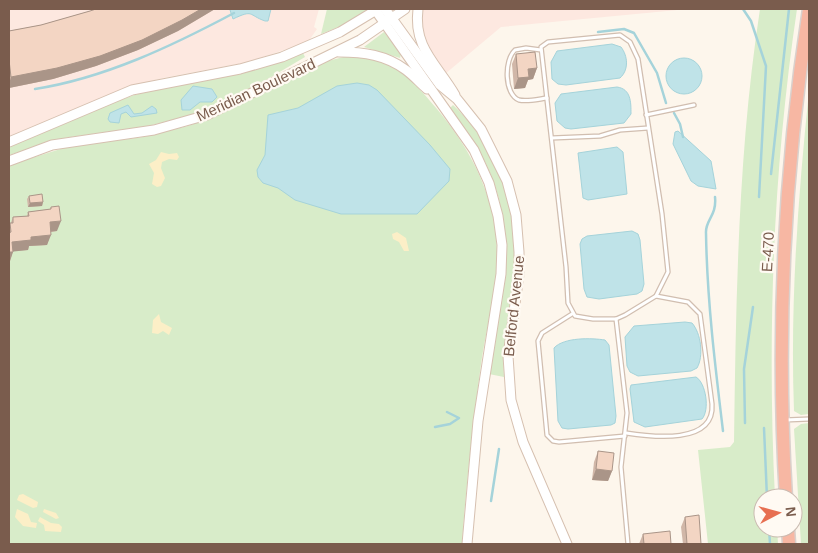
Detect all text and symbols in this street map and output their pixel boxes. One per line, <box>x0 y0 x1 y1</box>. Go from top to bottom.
street label: Meridian Boulevard <box>194 55 318 125</box>
street label: E-470 <box>758 232 777 272</box>
street label: Belford Avenue <box>500 255 527 357</box>
north arrow <box>753 488 803 538</box>
text: N <box>782 506 799 518</box>

